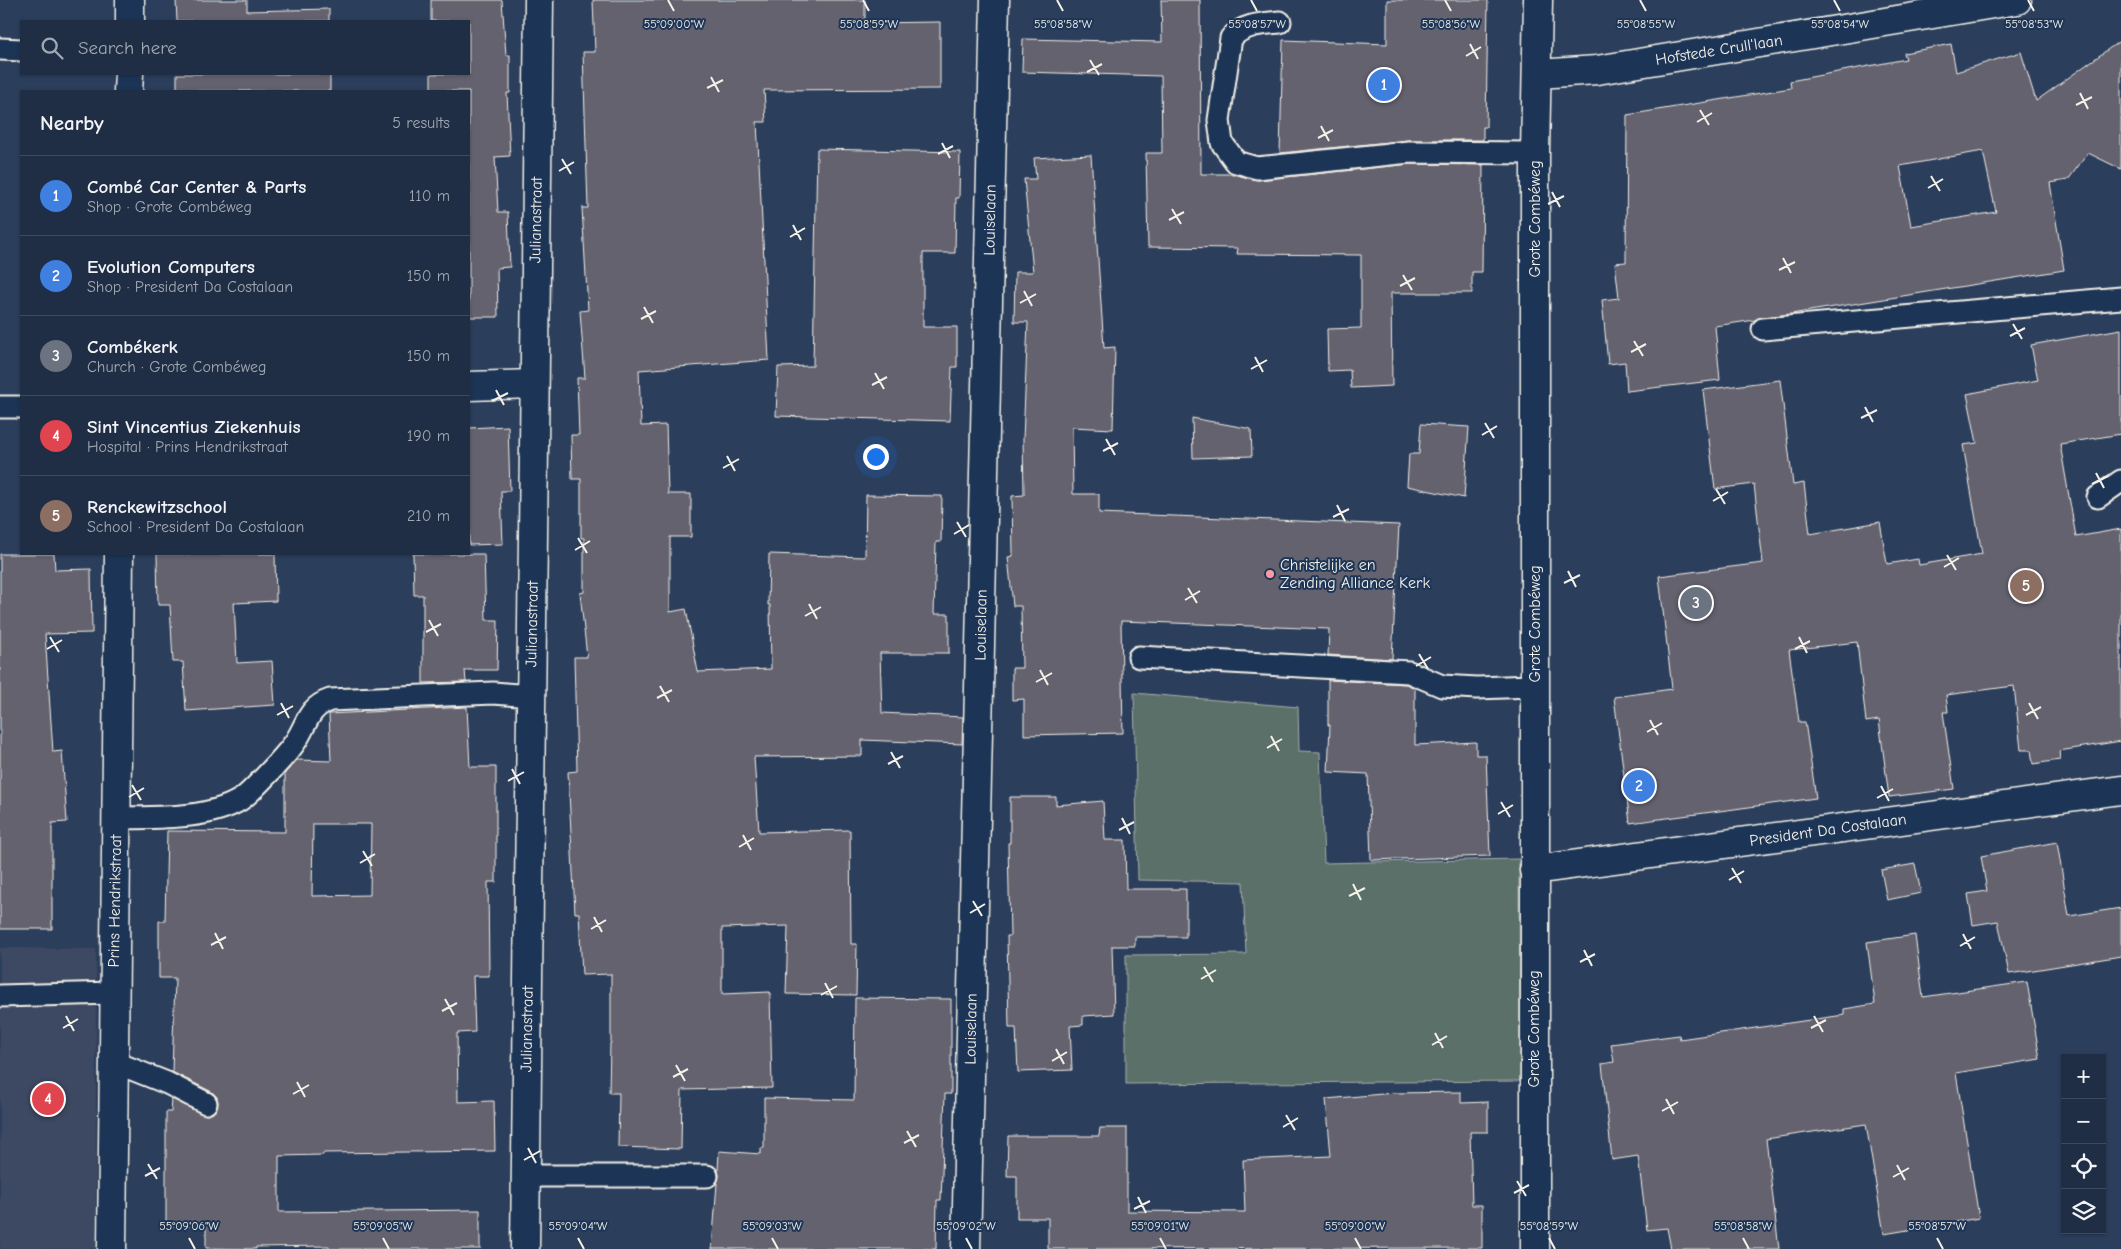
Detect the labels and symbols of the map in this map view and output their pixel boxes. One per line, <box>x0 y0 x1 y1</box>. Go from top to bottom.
text: 55°09'00"W <box>644 17 705 31</box>
text: 55°08'59"W <box>840 17 899 31</box>
text: 55°08'58"W <box>1034 17 1093 31</box>
text: 55°08'57"W <box>1228 17 1286 31</box>
text: 55°08'56"W <box>1422 17 1481 31</box>
text: 55°08'55"W <box>1617 17 1676 31</box>
text: 55°08'54"W <box>1811 17 1870 31</box>
text: 55°08'53"W <box>2005 17 2064 31</box>
street label: Hofstede Crull'laan <box>1654 31 1784 69</box>
pin: 1 <box>1368 66 1400 104</box>
street label: Grote Combéweg <box>1526 160 1544 278</box>
street label: Julianastraat <box>526 176 546 263</box>
street label: Louiselaan <box>980 184 1000 256</box>
your location <box>863 444 889 470</box>
place label: Christelijke en Zending Alliance Kerk <box>1280 556 1430 592</box>
street label: Grote Combéweg <box>1526 565 1544 683</box>
pin: 5 <box>2010 567 2042 605</box>
marker: Christelijke en Zending Alliance Kerk <box>1264 568 1276 580</box>
street label: Julianastraat <box>522 580 542 667</box>
pin: 3 <box>1680 584 1712 622</box>
street label: Louiselaan <box>971 589 991 661</box>
pin: 2 <box>1623 767 1655 805</box>
street label: President Da Costalaan <box>1748 810 1908 850</box>
street label: Prins Hendrikstraat <box>105 834 125 968</box>
street label: Grote Combéweg <box>1525 970 1543 1088</box>
street label: Julianastraat <box>517 985 537 1072</box>
street label: Louiselaan <box>961 993 981 1065</box>
pin: 4 <box>32 1080 64 1118</box>
text: 55°09'06"W <box>159 1219 219 1233</box>
text: 55°09'05"W <box>353 1219 413 1233</box>
text: 55°09'04"W <box>549 1219 608 1233</box>
text: 55°09'03"W <box>742 1219 802 1233</box>
text: 55°09'02"W <box>936 1219 996 1233</box>
text: 55°09'01"W <box>1131 1219 1189 1233</box>
text: 55°09'00"W <box>1325 1219 1386 1233</box>
text: 55°08'59"W <box>1520 1219 1579 1233</box>
text: 55°08'58"W <box>1714 1219 1773 1233</box>
text: 55°08'57"W <box>1908 1219 1966 1233</box>

